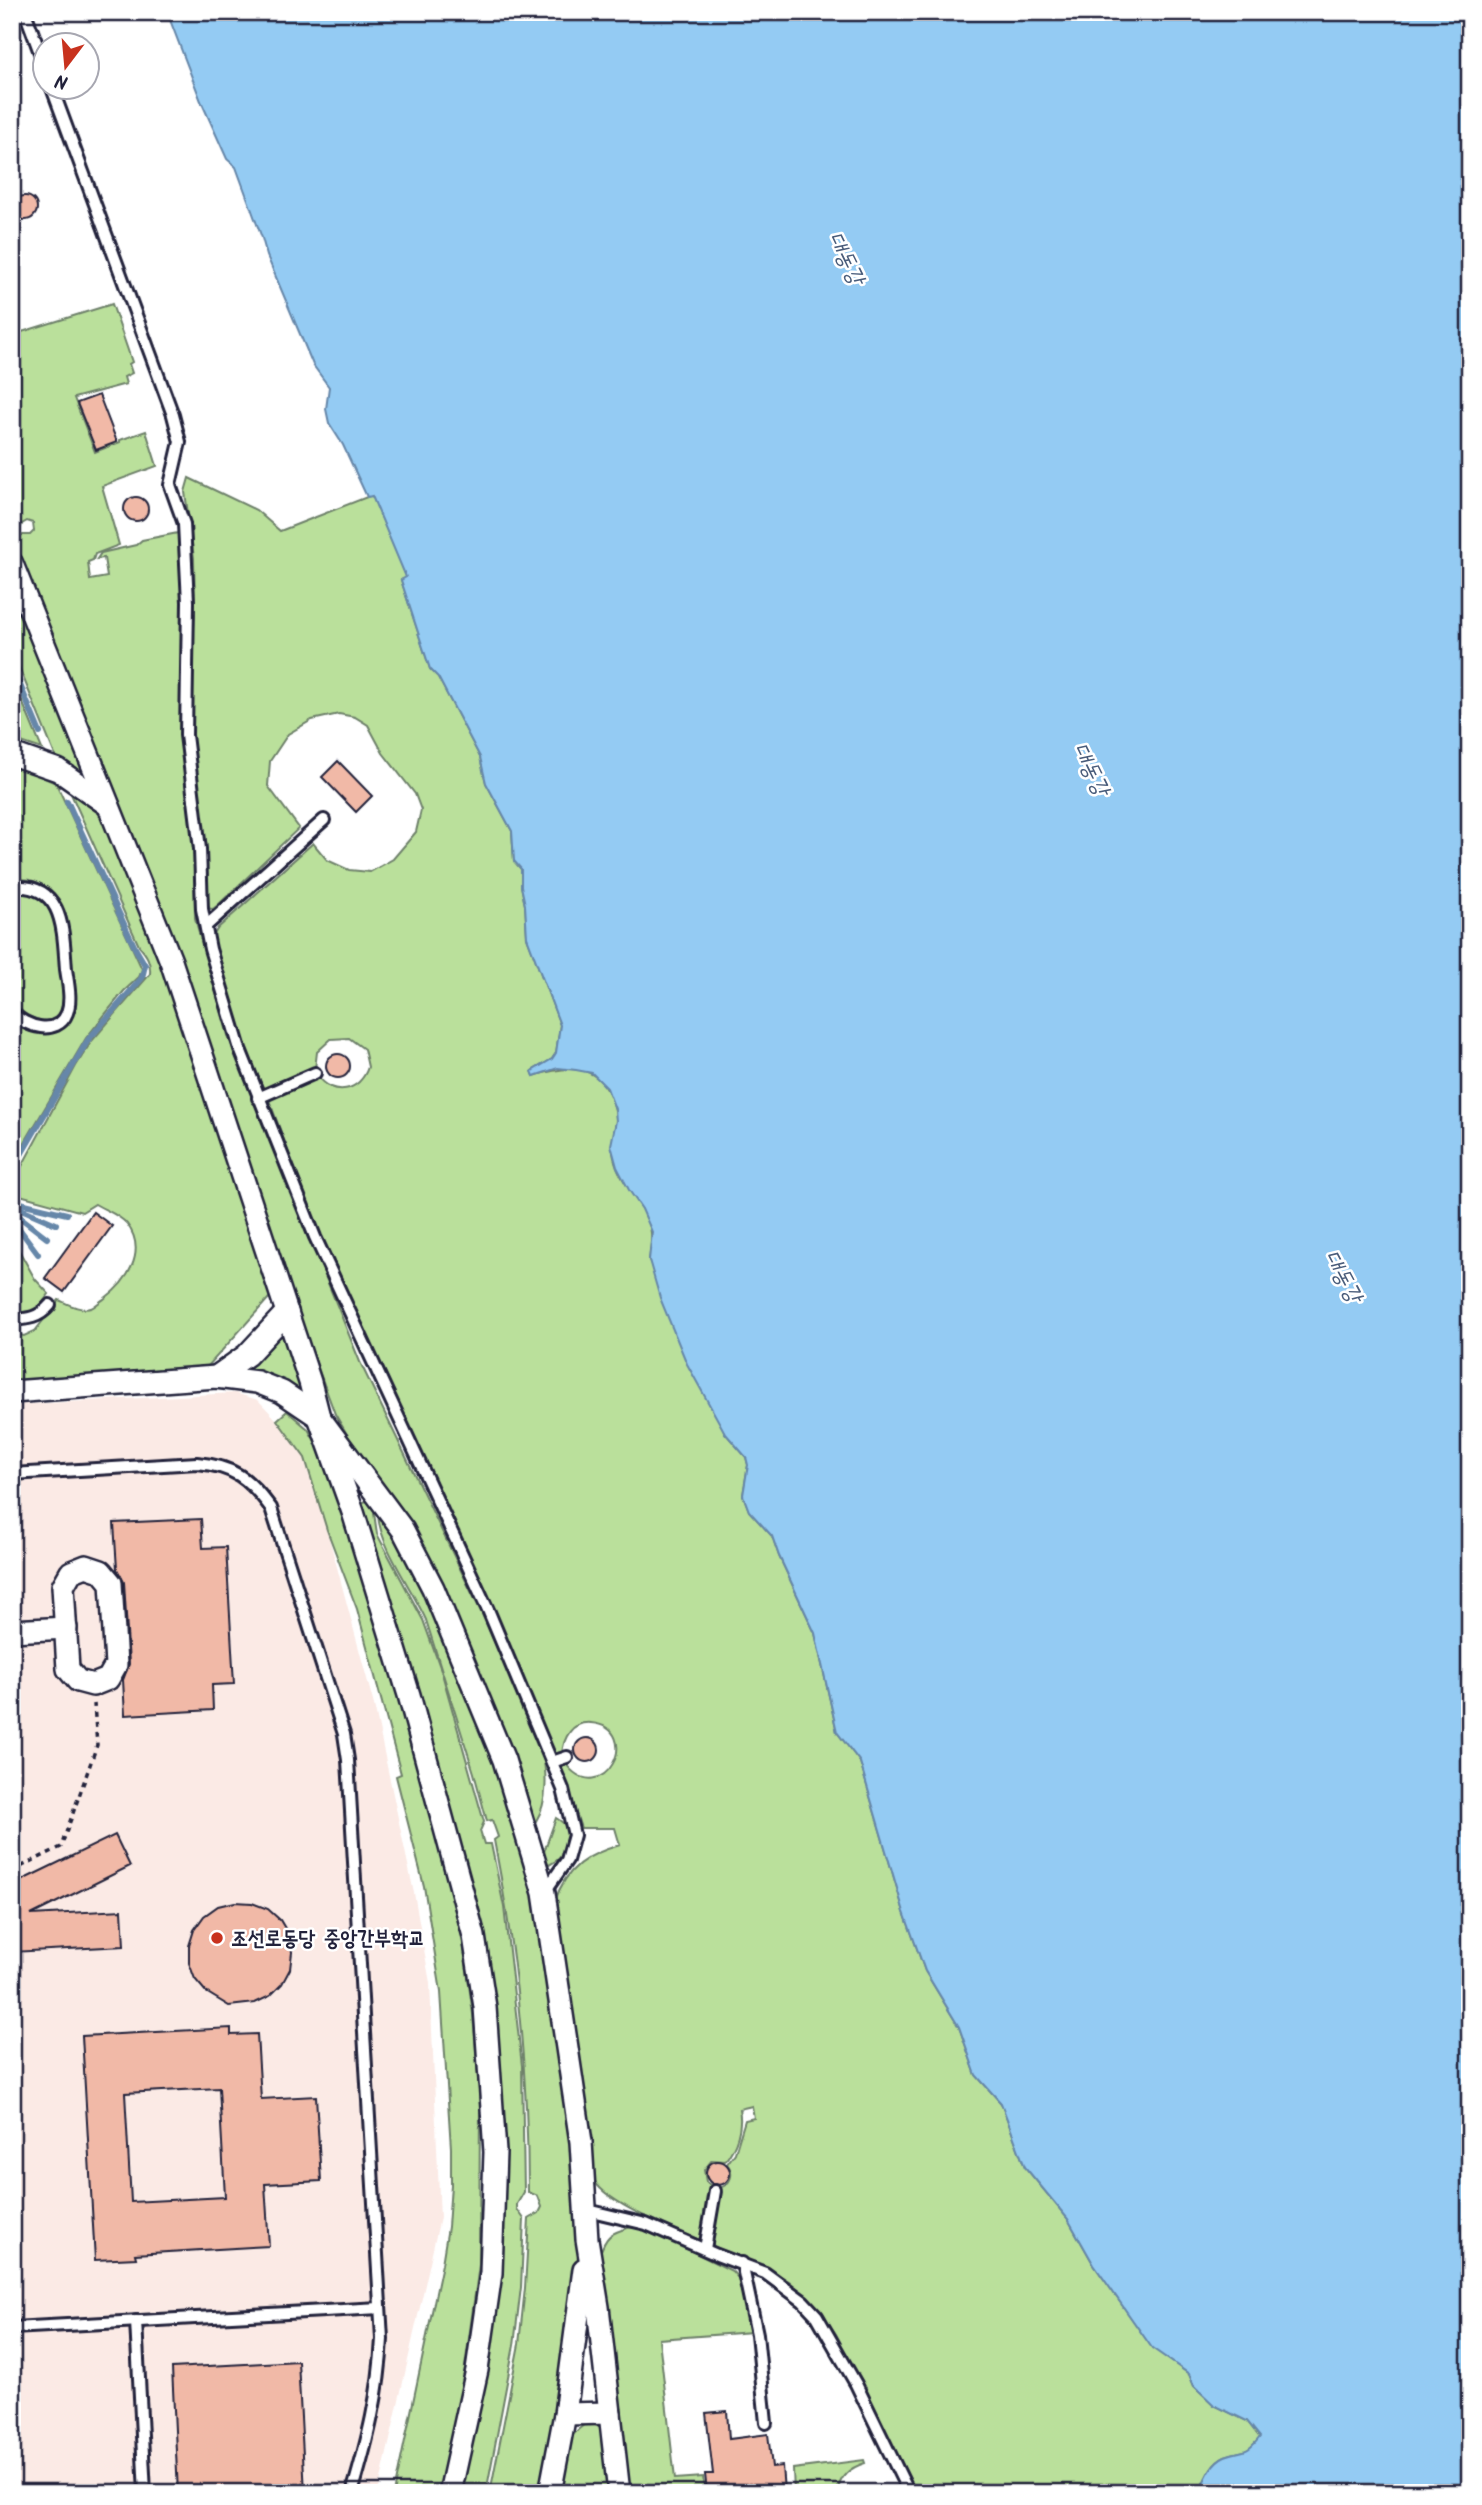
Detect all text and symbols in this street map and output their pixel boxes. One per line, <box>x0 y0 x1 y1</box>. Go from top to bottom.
north arrow <box>32 32 102 102</box>
text: N <box>52 64 72 96</box>
water label: 대동강 <box>817 226 875 294</box>
water label: 대동강 <box>1062 737 1120 805</box>
water label: 대동강 <box>1313 1244 1372 1312</box>
place label: 조선로동당 중앙간부학교 <box>231 1923 425 1956</box>
marker: 조선로동당 중앙간부학교 <box>209 1930 225 1946</box>

